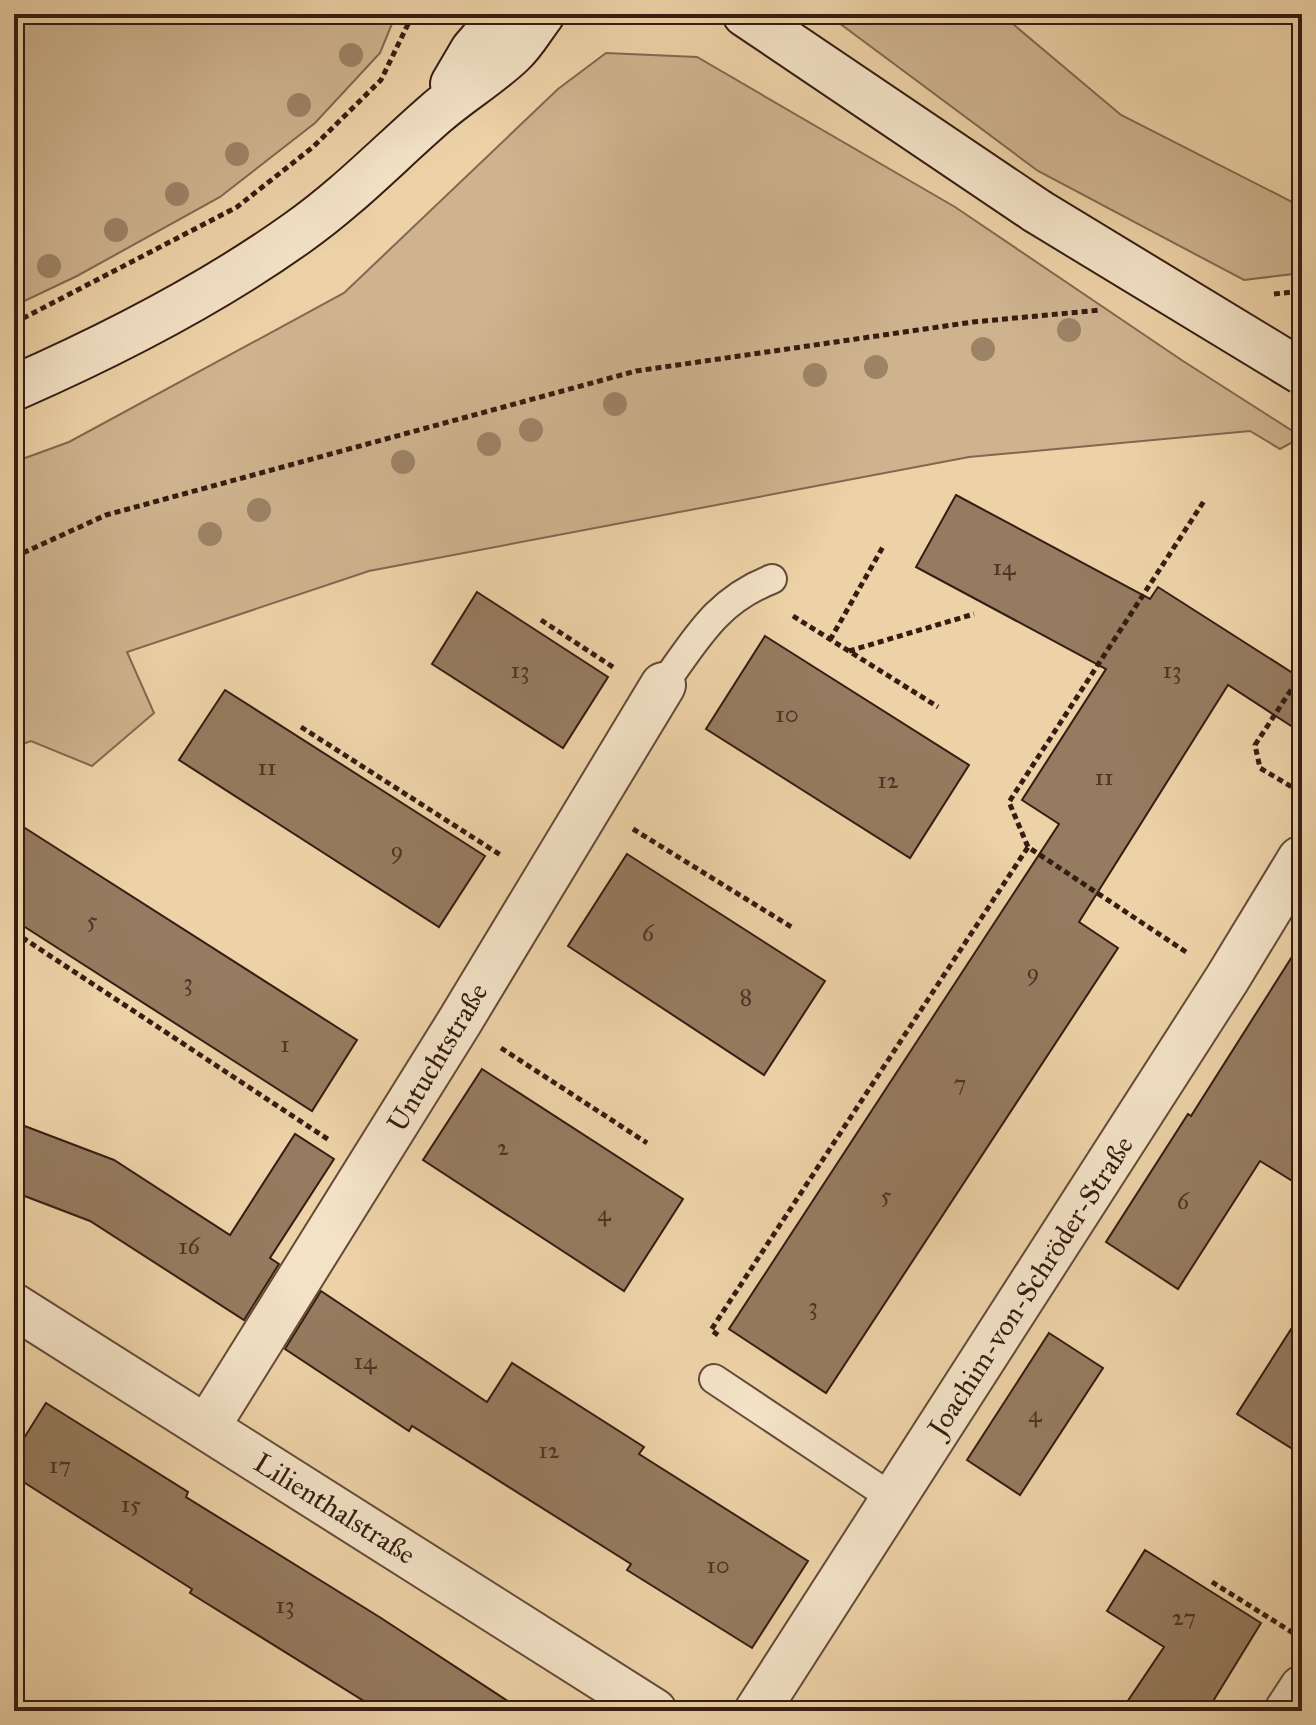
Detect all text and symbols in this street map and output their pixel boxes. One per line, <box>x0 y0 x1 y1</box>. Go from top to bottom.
house number: 14 <box>993 552 1016 582</box>
house number: 13 <box>510 655 530 685</box>
house number: 13 <box>1162 655 1182 685</box>
house number: 10 <box>775 699 799 729</box>
house number: 11 <box>258 752 276 782</box>
house number: 11 <box>1095 762 1113 792</box>
house number: 12 <box>877 765 899 795</box>
house number: 9 <box>391 835 403 865</box>
house number: 5 <box>86 905 98 935</box>
house number: 6 <box>642 918 655 948</box>
house number: 9 <box>1027 957 1039 987</box>
house number: 3 <box>183 967 193 997</box>
street label: Untuchtstraße <box>379 977 495 1138</box>
house number: 8 <box>740 982 752 1012</box>
house number: 1 <box>280 1029 290 1059</box>
house number: 7 <box>954 1068 966 1098</box>
street label: Joachim-von-Schröder-Straße <box>918 1129 1141 1446</box>
house number: 2 <box>497 1132 509 1162</box>
house number: 5 <box>880 1180 892 1210</box>
house number: 6 <box>1177 1186 1190 1216</box>
house number: 4 <box>597 1198 611 1228</box>
house number: 16 <box>178 1231 201 1261</box>
house number: 3 <box>808 1291 818 1321</box>
house number: 14 <box>354 1346 377 1376</box>
house number: 4 <box>1028 1399 1042 1429</box>
house number: 12 <box>538 1435 560 1465</box>
street label: Lilienthalstraße <box>248 1445 422 1572</box>
house number: 17 <box>49 1450 71 1480</box>
house number: 15 <box>121 1489 141 1519</box>
house number: 10 <box>706 1550 730 1580</box>
house number: 13 <box>275 1590 295 1620</box>
house number: 27 <box>1172 1602 1196 1632</box>

